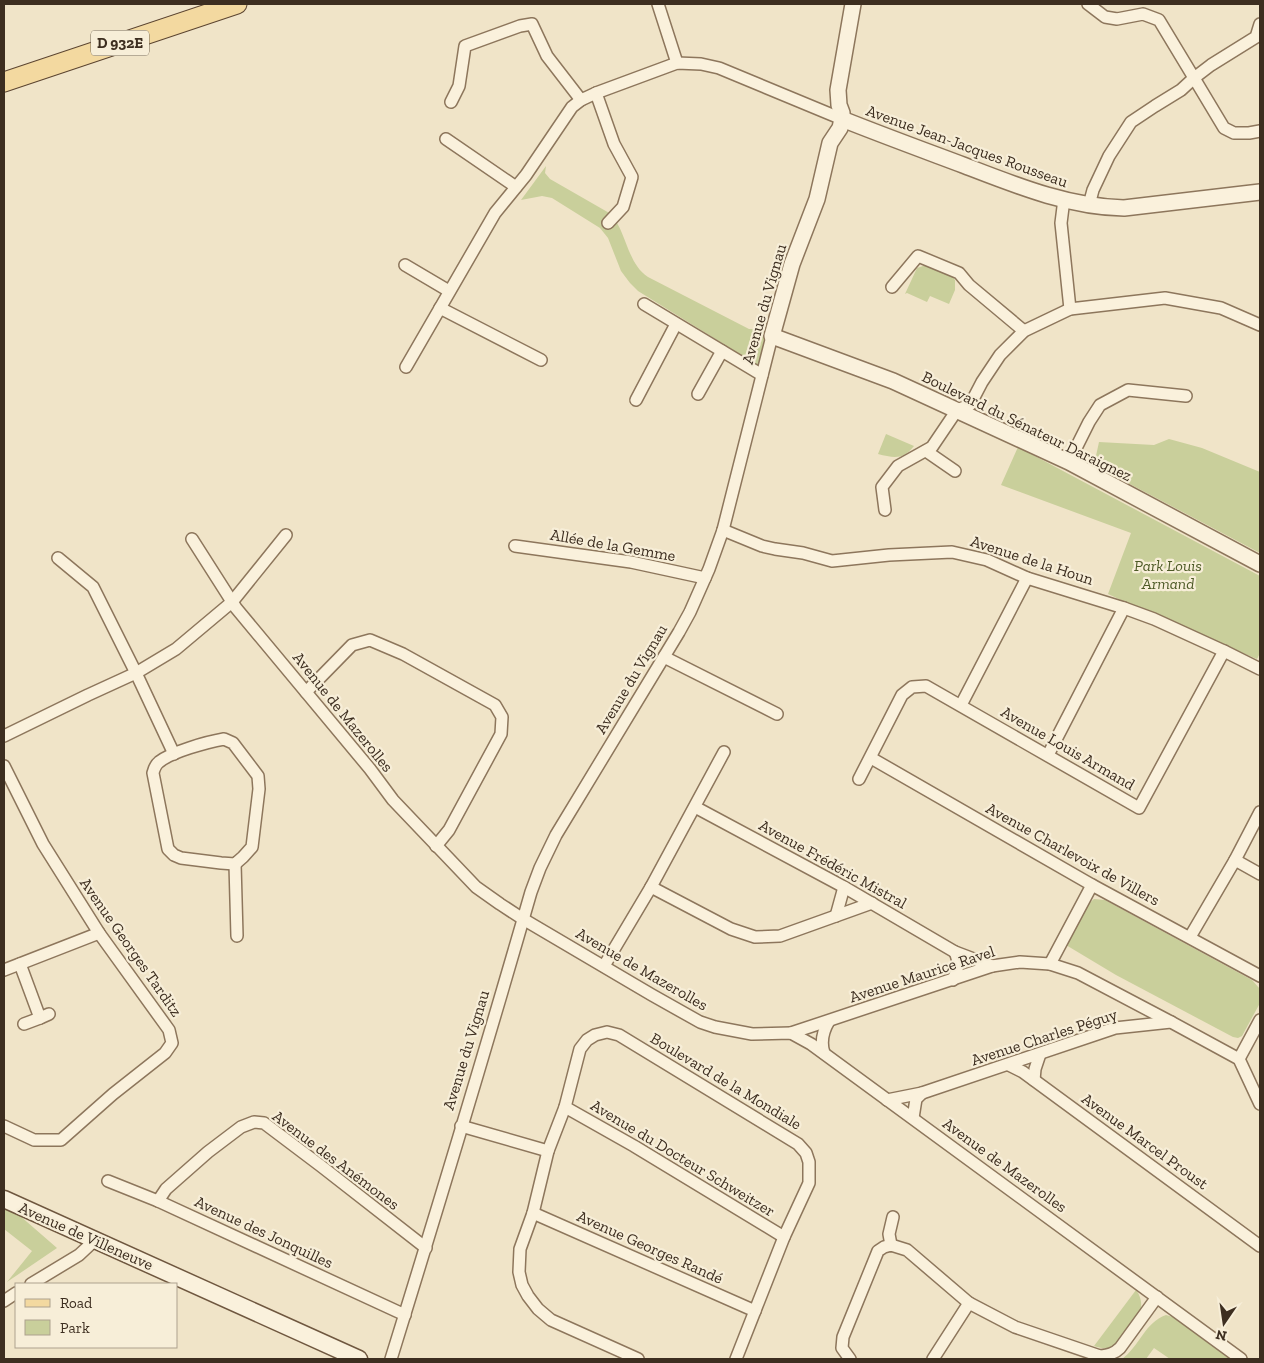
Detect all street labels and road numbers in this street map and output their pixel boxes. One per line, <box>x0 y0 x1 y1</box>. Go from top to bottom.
road number: D 932E <box>91 30 149 56</box>
street label: Avenue Jean-Jacques Rousseau <box>864 101 1070 191</box>
street label: Avenue du Vignau <box>738 242 790 366</box>
street label: Boulevard du Sénateur Daraignez <box>919 367 1135 485</box>
street label: Allée de la Gemme <box>549 525 677 565</box>
street label: Avenue de la Houn <box>968 531 1097 589</box>
street label: Avenue du Vignau <box>591 621 671 737</box>
street label: Avenue de Mazerolles <box>289 648 397 776</box>
street label: Avenue Louis Armand <box>998 702 1139 794</box>
street label: Avenue Charlevoix de Villers <box>983 798 1163 910</box>
street label: Avenue Frédéric Mistral <box>756 815 910 913</box>
street label: Avenue Georges Tarditz <box>76 874 186 1020</box>
street label: Avenue de Mazerolles <box>573 924 711 1014</box>
street label: Avenue Maurice Ravel <box>847 942 997 1006</box>
street label: Avenue du Vignau <box>439 988 493 1112</box>
street label: Avenue Charles Péguy <box>969 1004 1120 1070</box>
street label: Boulevard de la Mondiale <box>647 1028 805 1134</box>
street label: Avenue Marcel Proust <box>1078 1089 1212 1193</box>
street label: Avenue du Docteur Schweitzer <box>588 1095 779 1221</box>
street label: Avenue des Anémones <box>269 1106 403 1214</box>
street label: Avenue de Mazerolles <box>939 1114 1071 1216</box>
street label: Avenue des Jonquilles <box>192 1192 336 1272</box>
street label: Avenue de Villeneuve <box>16 1198 156 1274</box>
street label: Avenue Georges Randé <box>574 1206 726 1288</box>

